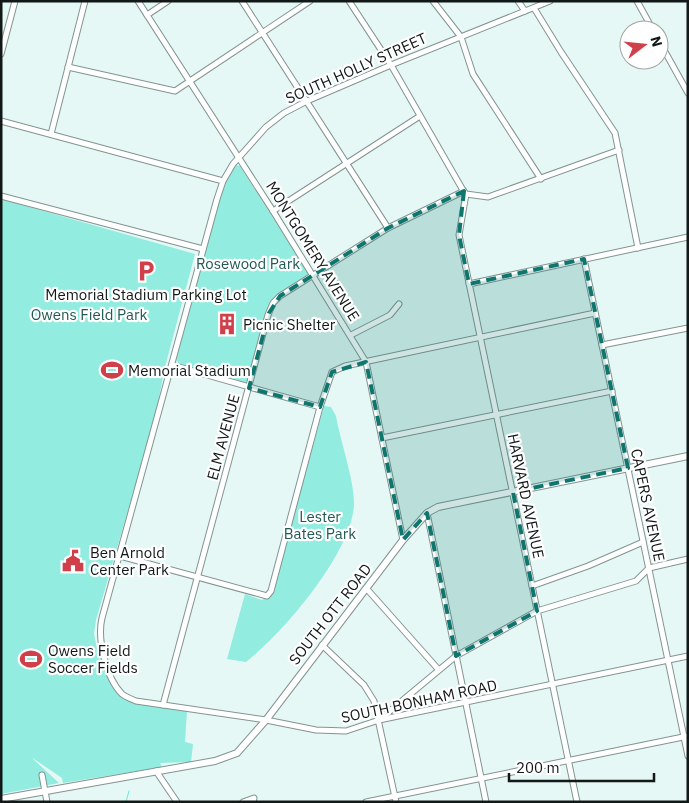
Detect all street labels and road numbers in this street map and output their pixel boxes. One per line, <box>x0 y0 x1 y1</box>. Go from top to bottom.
street label: SOUTH HOLLY STREET <box>282 28 430 108</box>
street label: MONTGOMERY AVENUE <box>262 177 364 325</box>
street label: ELM AVENUE <box>202 392 244 482</box>
street label: HARVARD AVENUE <box>503 432 549 560</box>
street label: CAPERS AVENUE <box>627 447 669 563</box>
street label: SOUTH OTT ROAD <box>285 560 375 668</box>
street label: SOUTH BONHAM ROAD <box>339 675 499 727</box>

